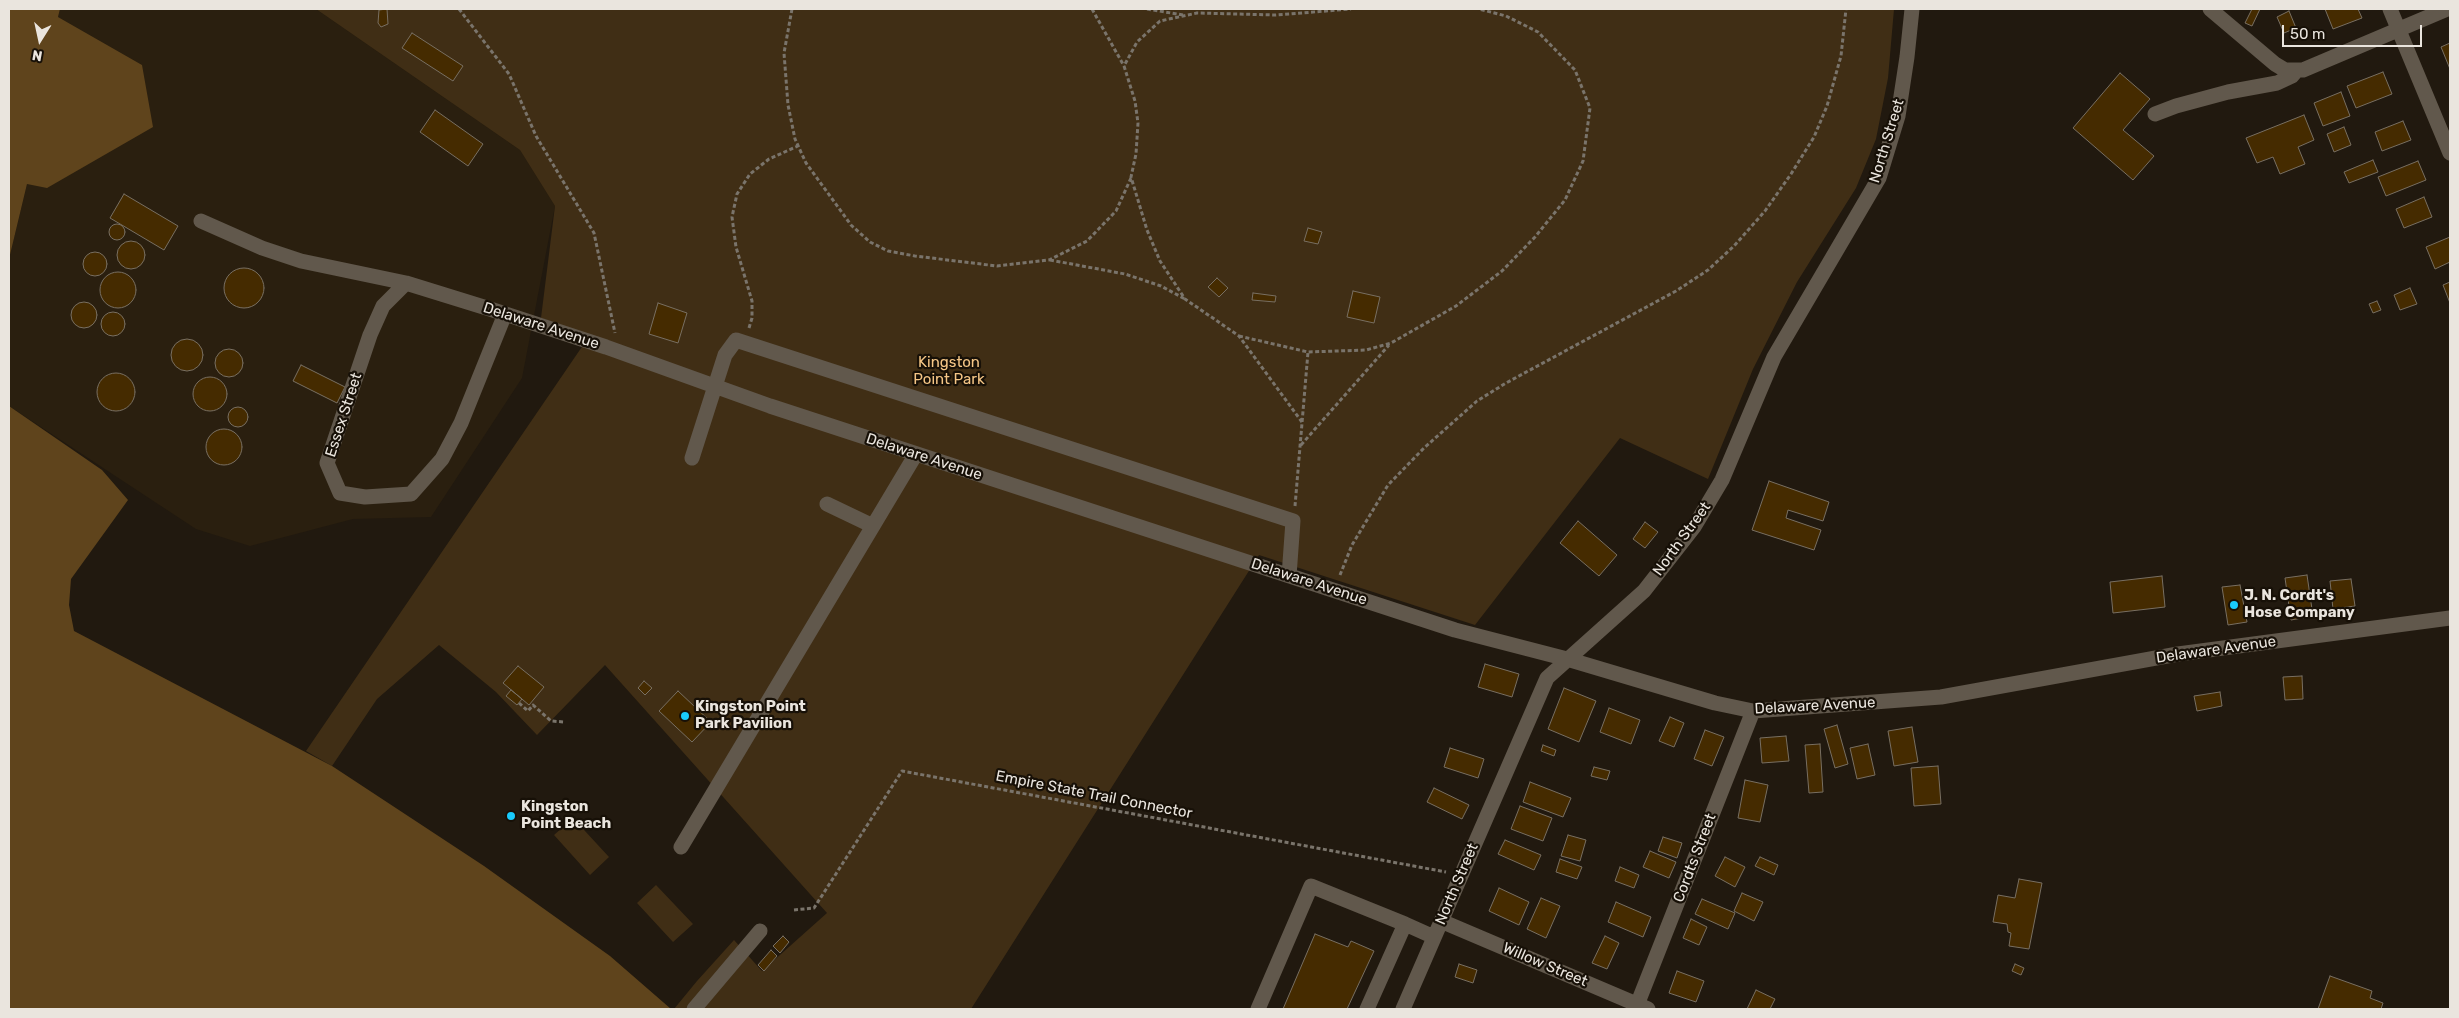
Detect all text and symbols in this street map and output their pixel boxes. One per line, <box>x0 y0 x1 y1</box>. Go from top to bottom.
north arrow <box>15 15 65 65</box>
scale bar <box>2284 15 2424 47</box>
text: 50 m <box>2290 25 2325 43</box>
text: N <box>31 46 44 65</box>
street label: North Street <box>1866 97 1908 185</box>
street label: Delaware Avenue <box>481 299 601 353</box>
park label: Kingston Point Park <box>913 354 985 389</box>
street label: Essex Street <box>322 370 366 460</box>
street label: Delaware Avenue <box>864 430 984 484</box>
street label: North Street <box>1649 499 1715 579</box>
street label: Delaware Avenue <box>1249 555 1369 609</box>
place label: J. N. Cordt's Hose Company <box>2244 587 2355 622</box>
marker: J. N. Cordt's Hose Company <box>2228 599 2240 611</box>
street label: Delaware Avenue <box>2155 633 2277 667</box>
street label: Delaware Avenue <box>1754 694 1876 718</box>
place label: Kingston Point Park Pavilion <box>695 698 806 733</box>
marker: Kingston Point Park Pavilion <box>679 710 691 722</box>
street label: Empire State Trail Connector <box>994 767 1194 823</box>
place label: Kingston Point Beach <box>521 798 611 833</box>
marker: Kingston Point Beach <box>505 810 517 822</box>
street label: Cordts Street <box>1670 811 1720 905</box>
street label: North Street <box>1432 841 1482 927</box>
street label: Willow Street <box>1500 939 1590 991</box>

